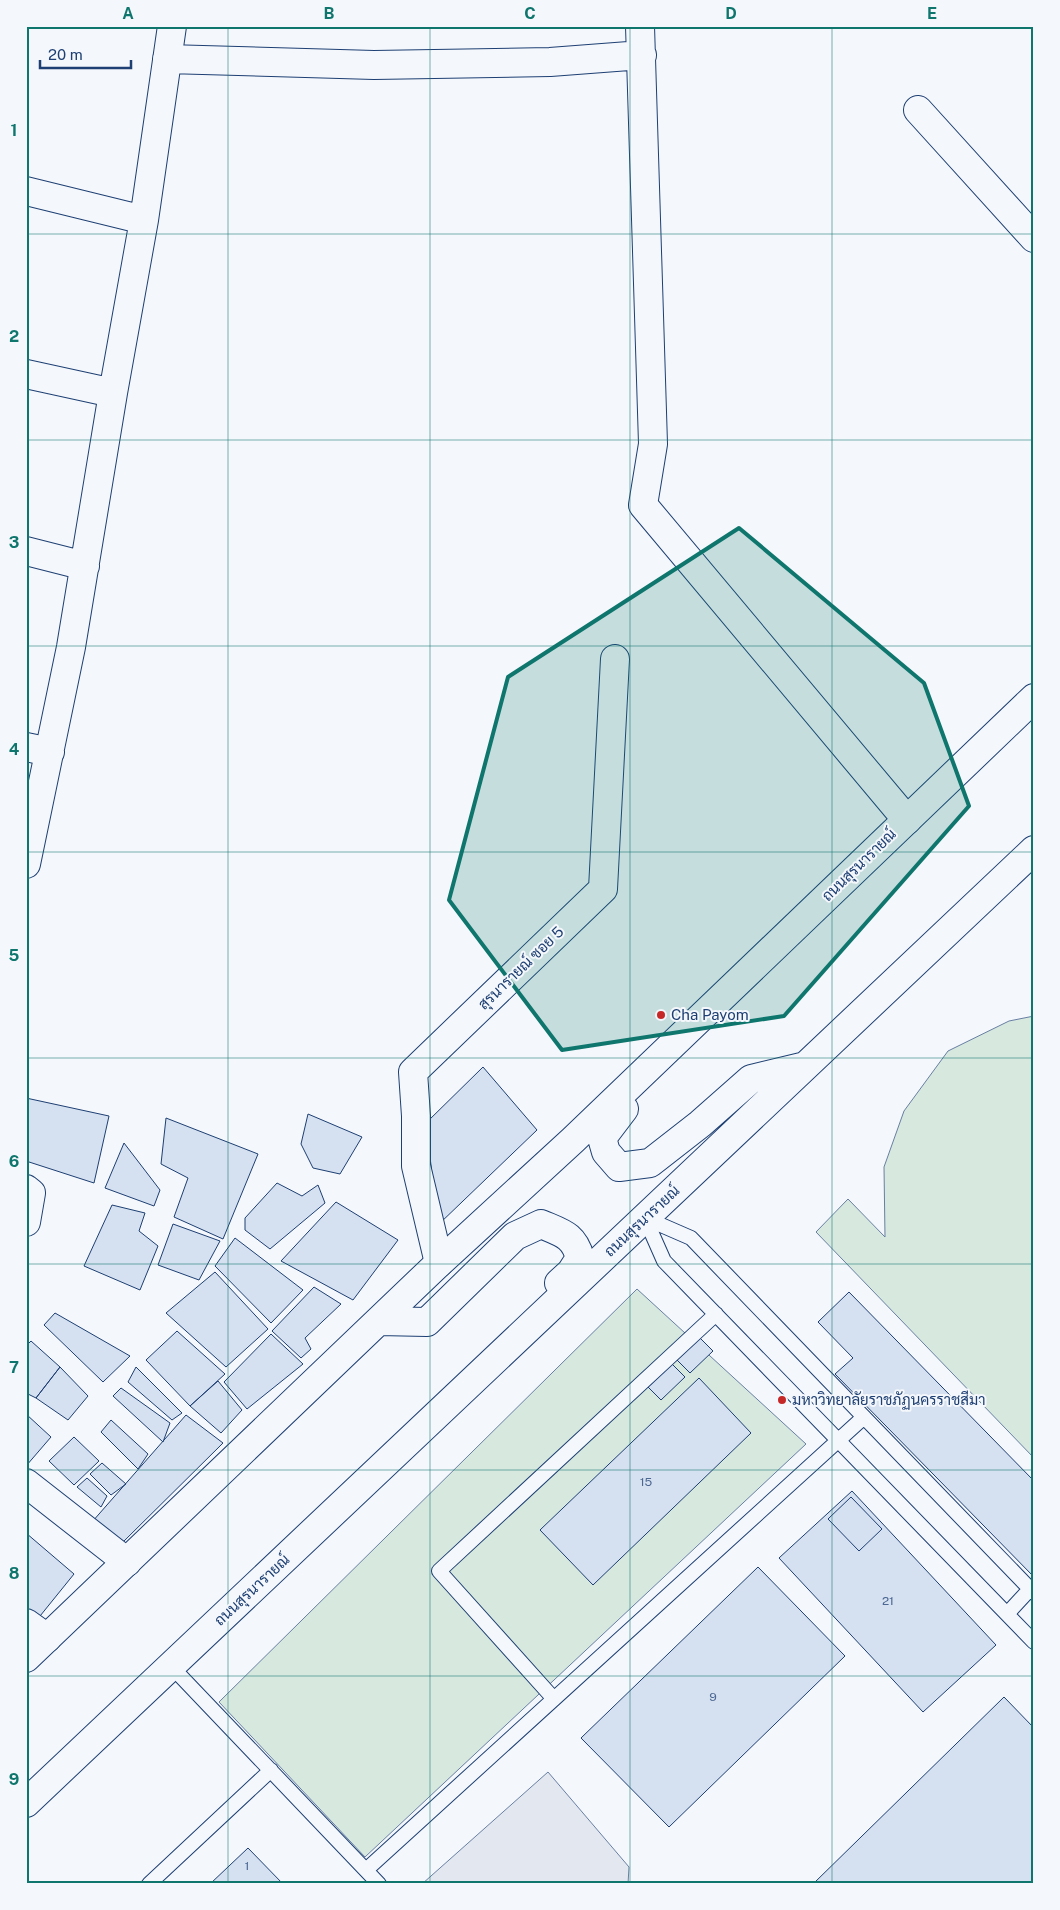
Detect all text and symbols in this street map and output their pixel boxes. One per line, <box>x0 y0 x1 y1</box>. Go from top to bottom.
text: A <box>122 4 134 23</box>
text: B <box>324 4 335 23</box>
text: C <box>524 4 536 23</box>
text: D <box>725 4 737 23</box>
text: E <box>927 4 937 23</box>
scale bar <box>40 38 131 70</box>
text: 20 m <box>48 46 83 63</box>
text: 1 <box>11 121 17 140</box>
text: 2 <box>9 327 19 346</box>
text: 3 <box>9 533 19 552</box>
text: 4 <box>9 740 20 759</box>
street label: ถนนสุรนารายณ์ <box>817 824 901 906</box>
street label: สุรนารายณ์ ซอย 5 <box>474 922 569 1015</box>
text: 5 <box>9 946 20 965</box>
place label: Cha Payom <box>671 1006 749 1023</box>
marker: Cha Payom <box>655 1009 667 1021</box>
text: 6 <box>9 1152 19 1171</box>
street label: ถนนสุรนารายณ์ <box>600 1181 685 1262</box>
text: 7 <box>9 1358 19 1377</box>
place label: มหาวิทยาลัยราชภัฏนครราชสีมา <box>792 1390 985 1410</box>
marker: มหาวิทยาลัยราชภัฏนครราชสีมา <box>776 1394 788 1406</box>
house number: 15 <box>640 1475 653 1489</box>
street label: ถนนสุรนารายณ์ <box>210 1550 295 1631</box>
text: 8 <box>9 1564 20 1583</box>
house number: 21 <box>882 1594 894 1608</box>
house number: 9 <box>709 1690 717 1704</box>
text: 9 <box>9 1770 19 1789</box>
house number: 1 <box>245 1859 249 1873</box>

